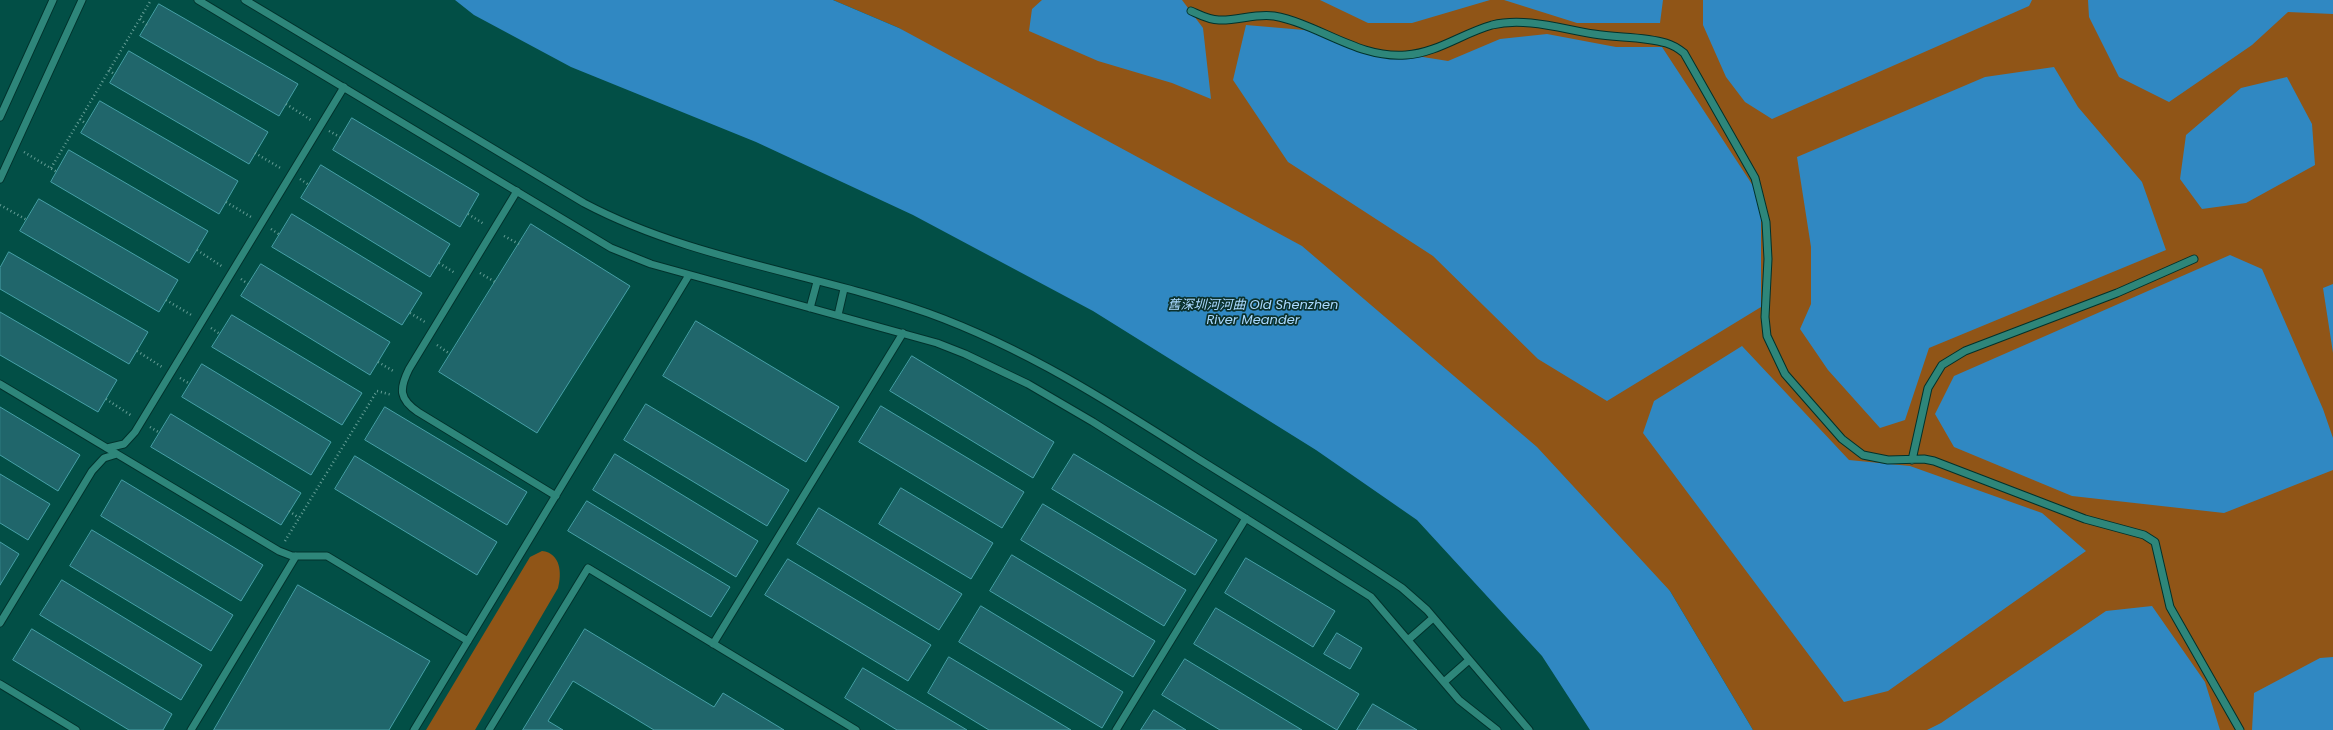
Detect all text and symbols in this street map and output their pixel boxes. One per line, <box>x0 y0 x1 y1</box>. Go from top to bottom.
water label: 舊深圳河河曲 Old Shenzhen River Meander <box>1168 298 1338 329</box>

